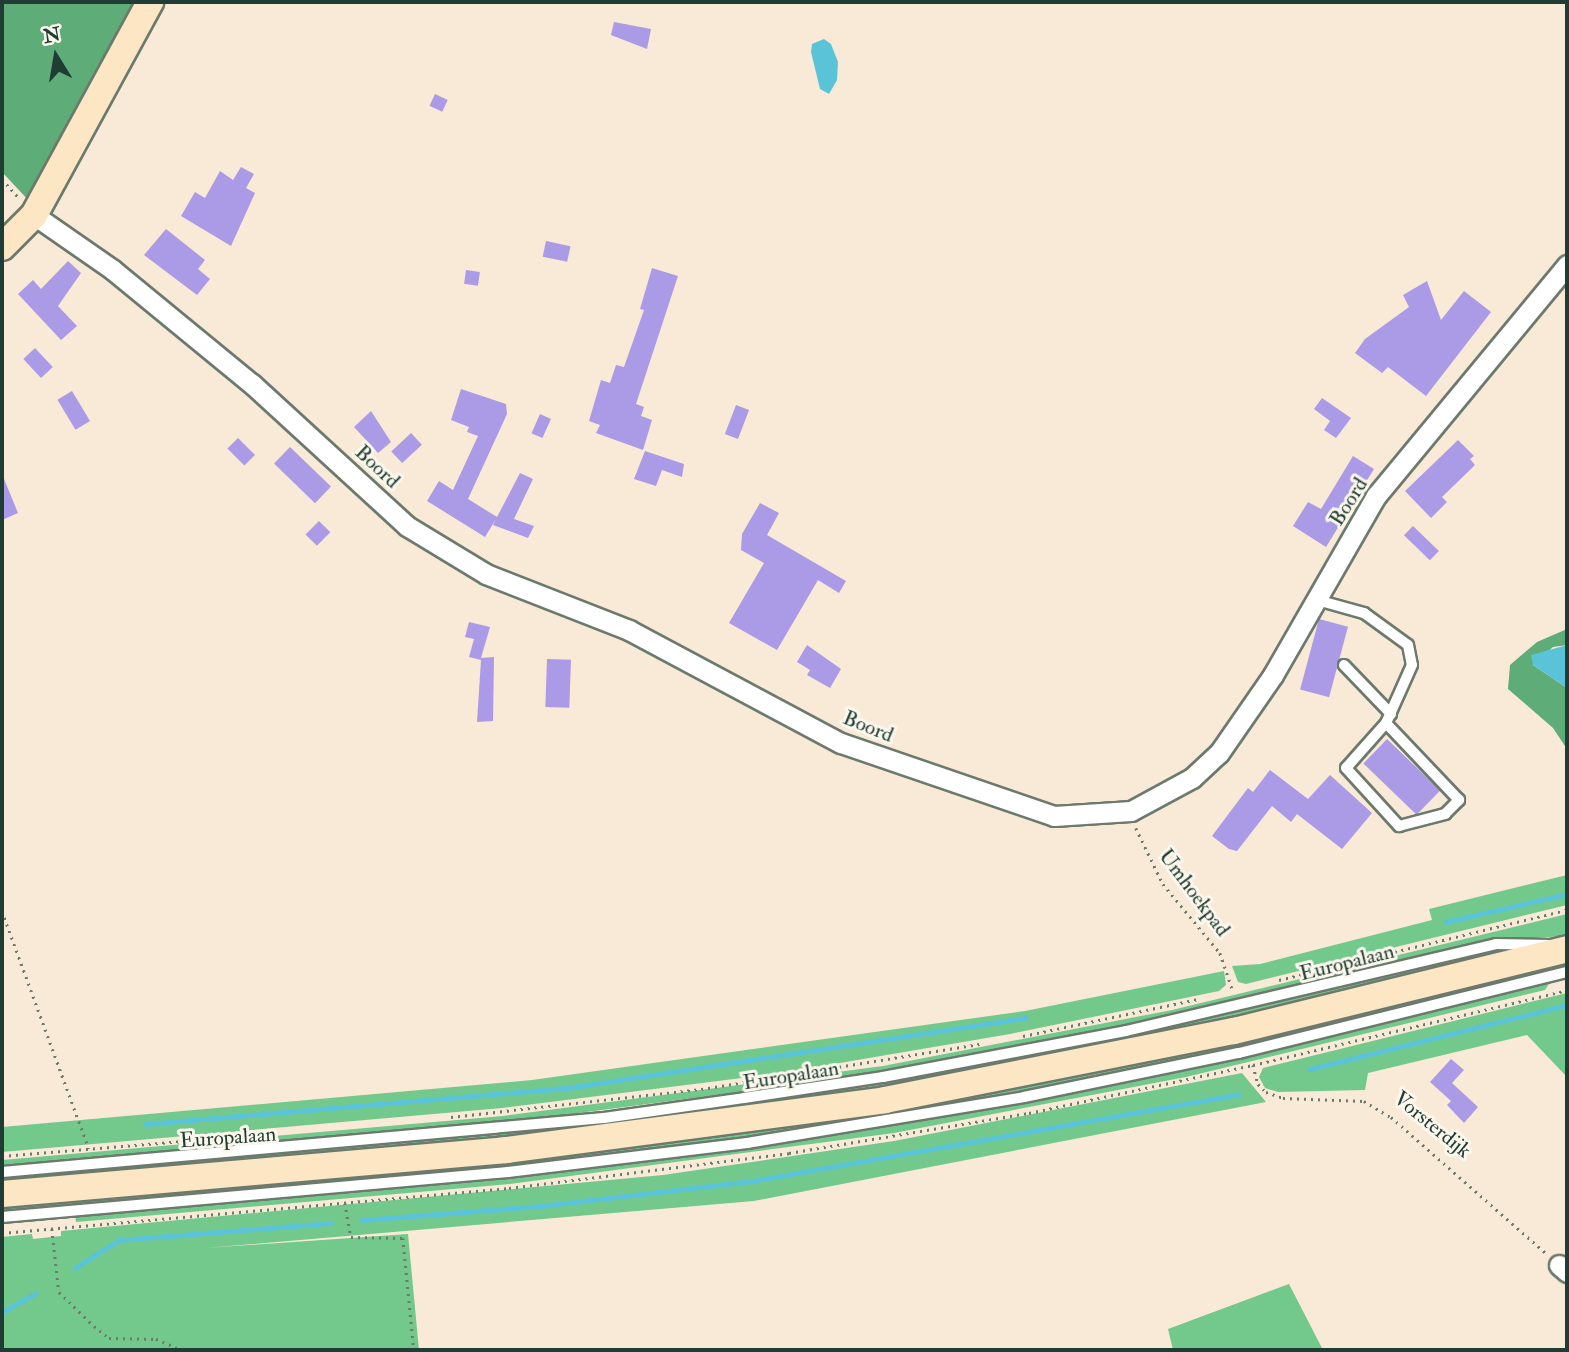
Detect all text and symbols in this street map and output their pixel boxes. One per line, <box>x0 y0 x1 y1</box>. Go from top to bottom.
north arrow <box>21 21 91 91</box>
text: N <box>41 22 63 49</box>
street label: Boord <box>349 440 405 494</box>
street label: Boord <box>1325 473 1373 531</box>
street label: Boord <box>839 706 897 748</box>
street label: Umhoekpad <box>1153 844 1235 942</box>
street label: Europalaan <box>1297 939 1397 987</box>
street label: Europalaan <box>741 1056 841 1096</box>
street label: Vorsterdijk <box>1388 1086 1476 1164</box>
street label: Europalaan <box>179 1122 277 1154</box>

